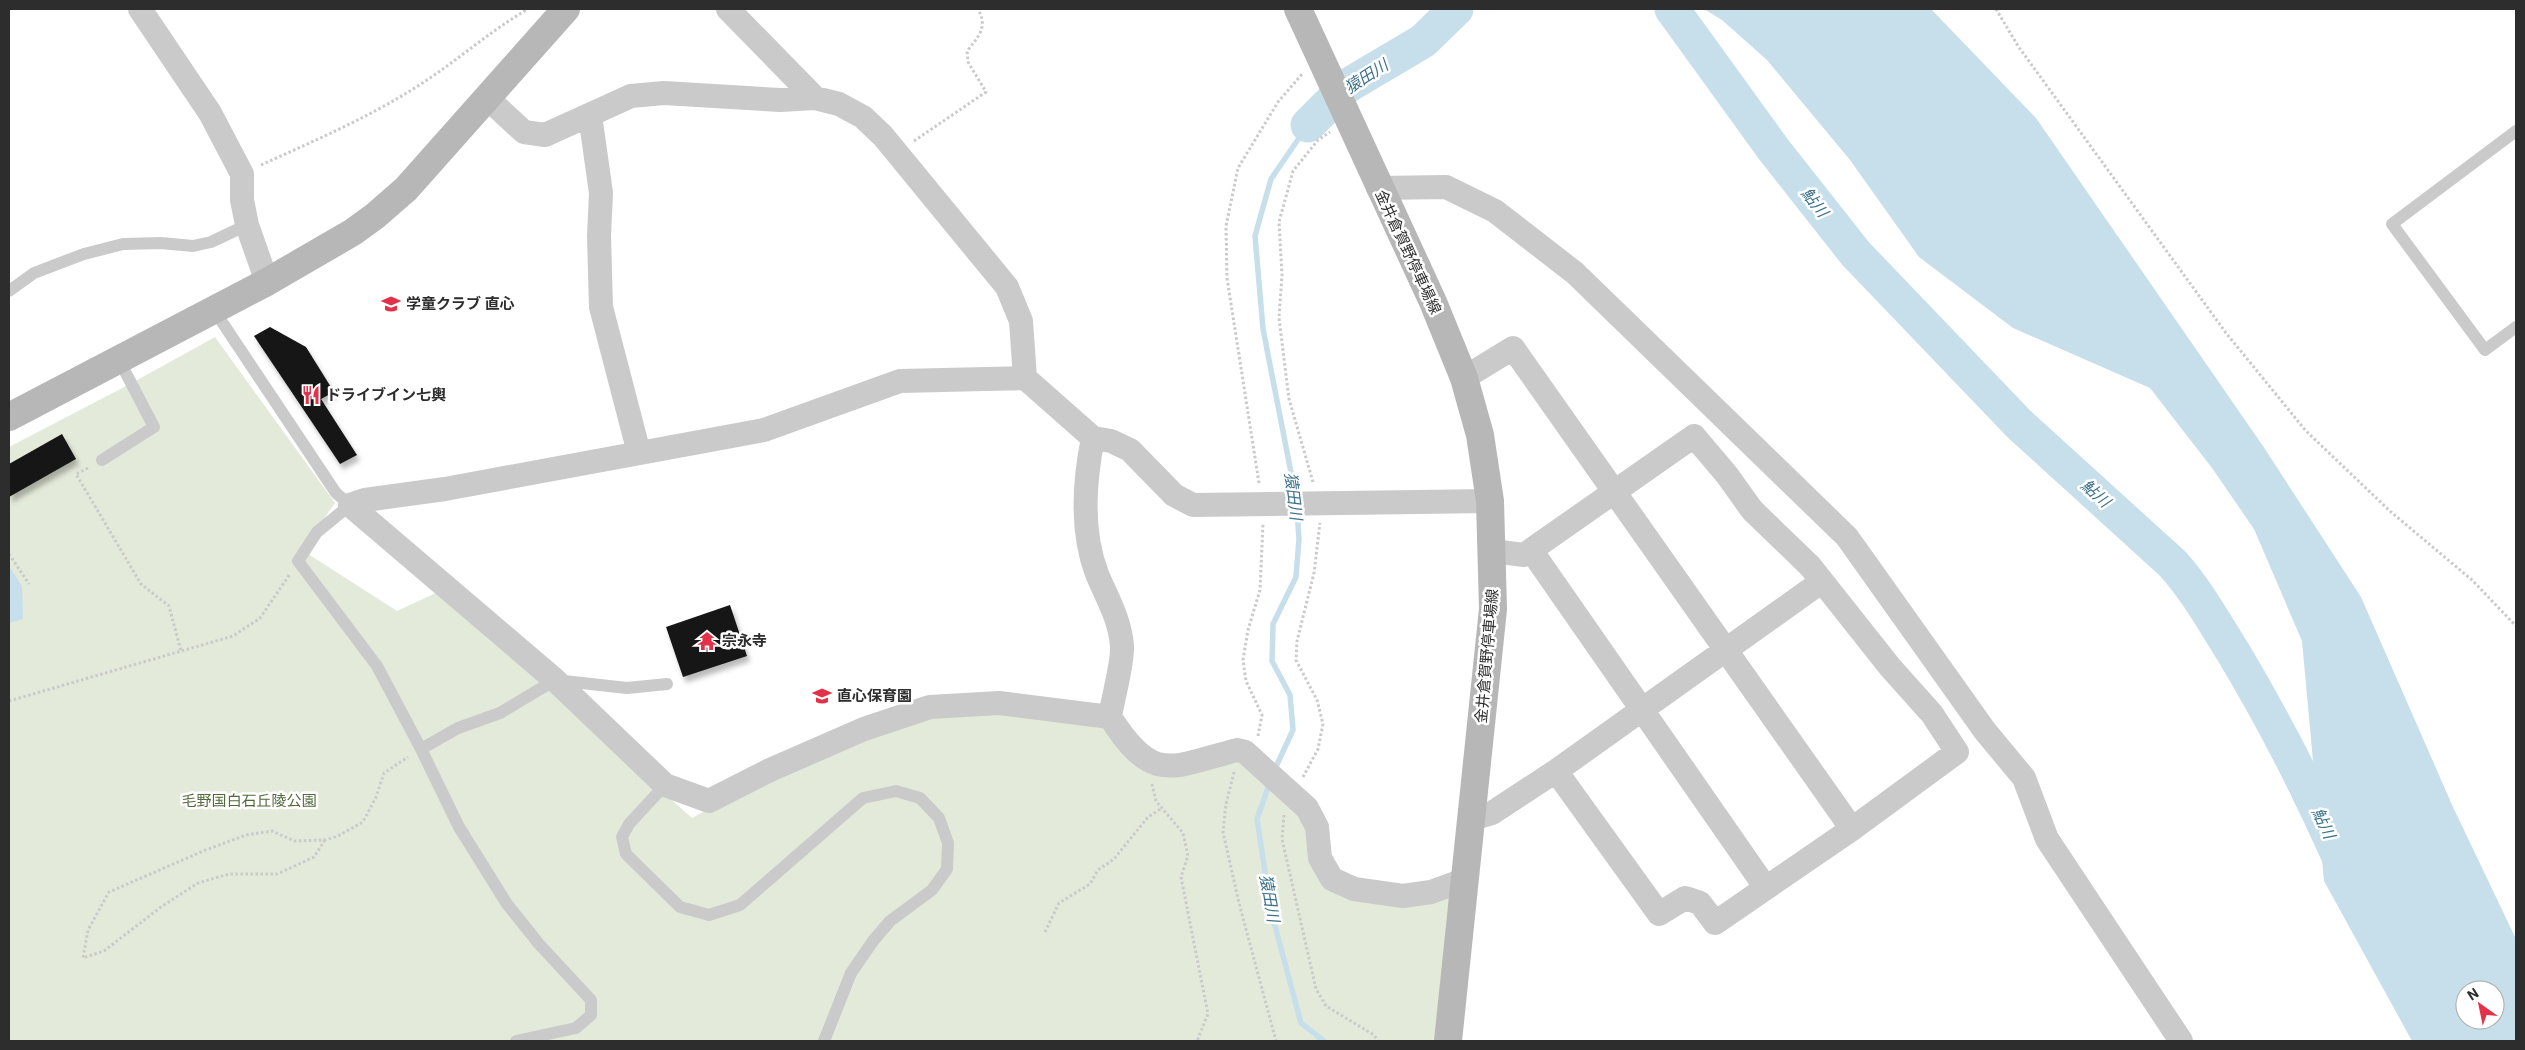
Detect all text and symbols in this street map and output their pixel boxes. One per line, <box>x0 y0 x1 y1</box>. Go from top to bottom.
water label: 猿田川 <box>1341 54 1393 97</box>
water label: 鮎川 <box>1797 184 1833 222</box>
street label: 金井倉賀野停車場線 <box>1371 187 1445 317</box>
school or university icon: 学童クラブ 直心 <box>380 293 402 315</box>
place label: 学童クラブ 直心 <box>406 295 515 313</box>
restaurant icon: ドライブイン七輿 <box>300 384 322 406</box>
place label: ドライブイン七輿 <box>326 386 446 404</box>
water label: 猿田川 <box>1281 471 1306 523</box>
water label: 鮎川 <box>2077 476 2115 512</box>
street label: 金井倉賀野停車場線 <box>1472 588 1502 724</box>
temple icon: 宗永寺 <box>696 630 718 652</box>
place label: 宗永寺 <box>722 632 767 650</box>
school or university icon: 直心保育園 <box>811 685 833 707</box>
place label: 直心保育園 <box>837 687 912 705</box>
park label: 毛野国白石丘陵公園 <box>181 792 317 810</box>
water label: 鮎川 <box>2308 805 2340 844</box>
water label: 猿田川 <box>1256 873 1283 925</box>
north arrow <box>2455 980 2505 1030</box>
text: N <box>2464 985 2481 1004</box>

